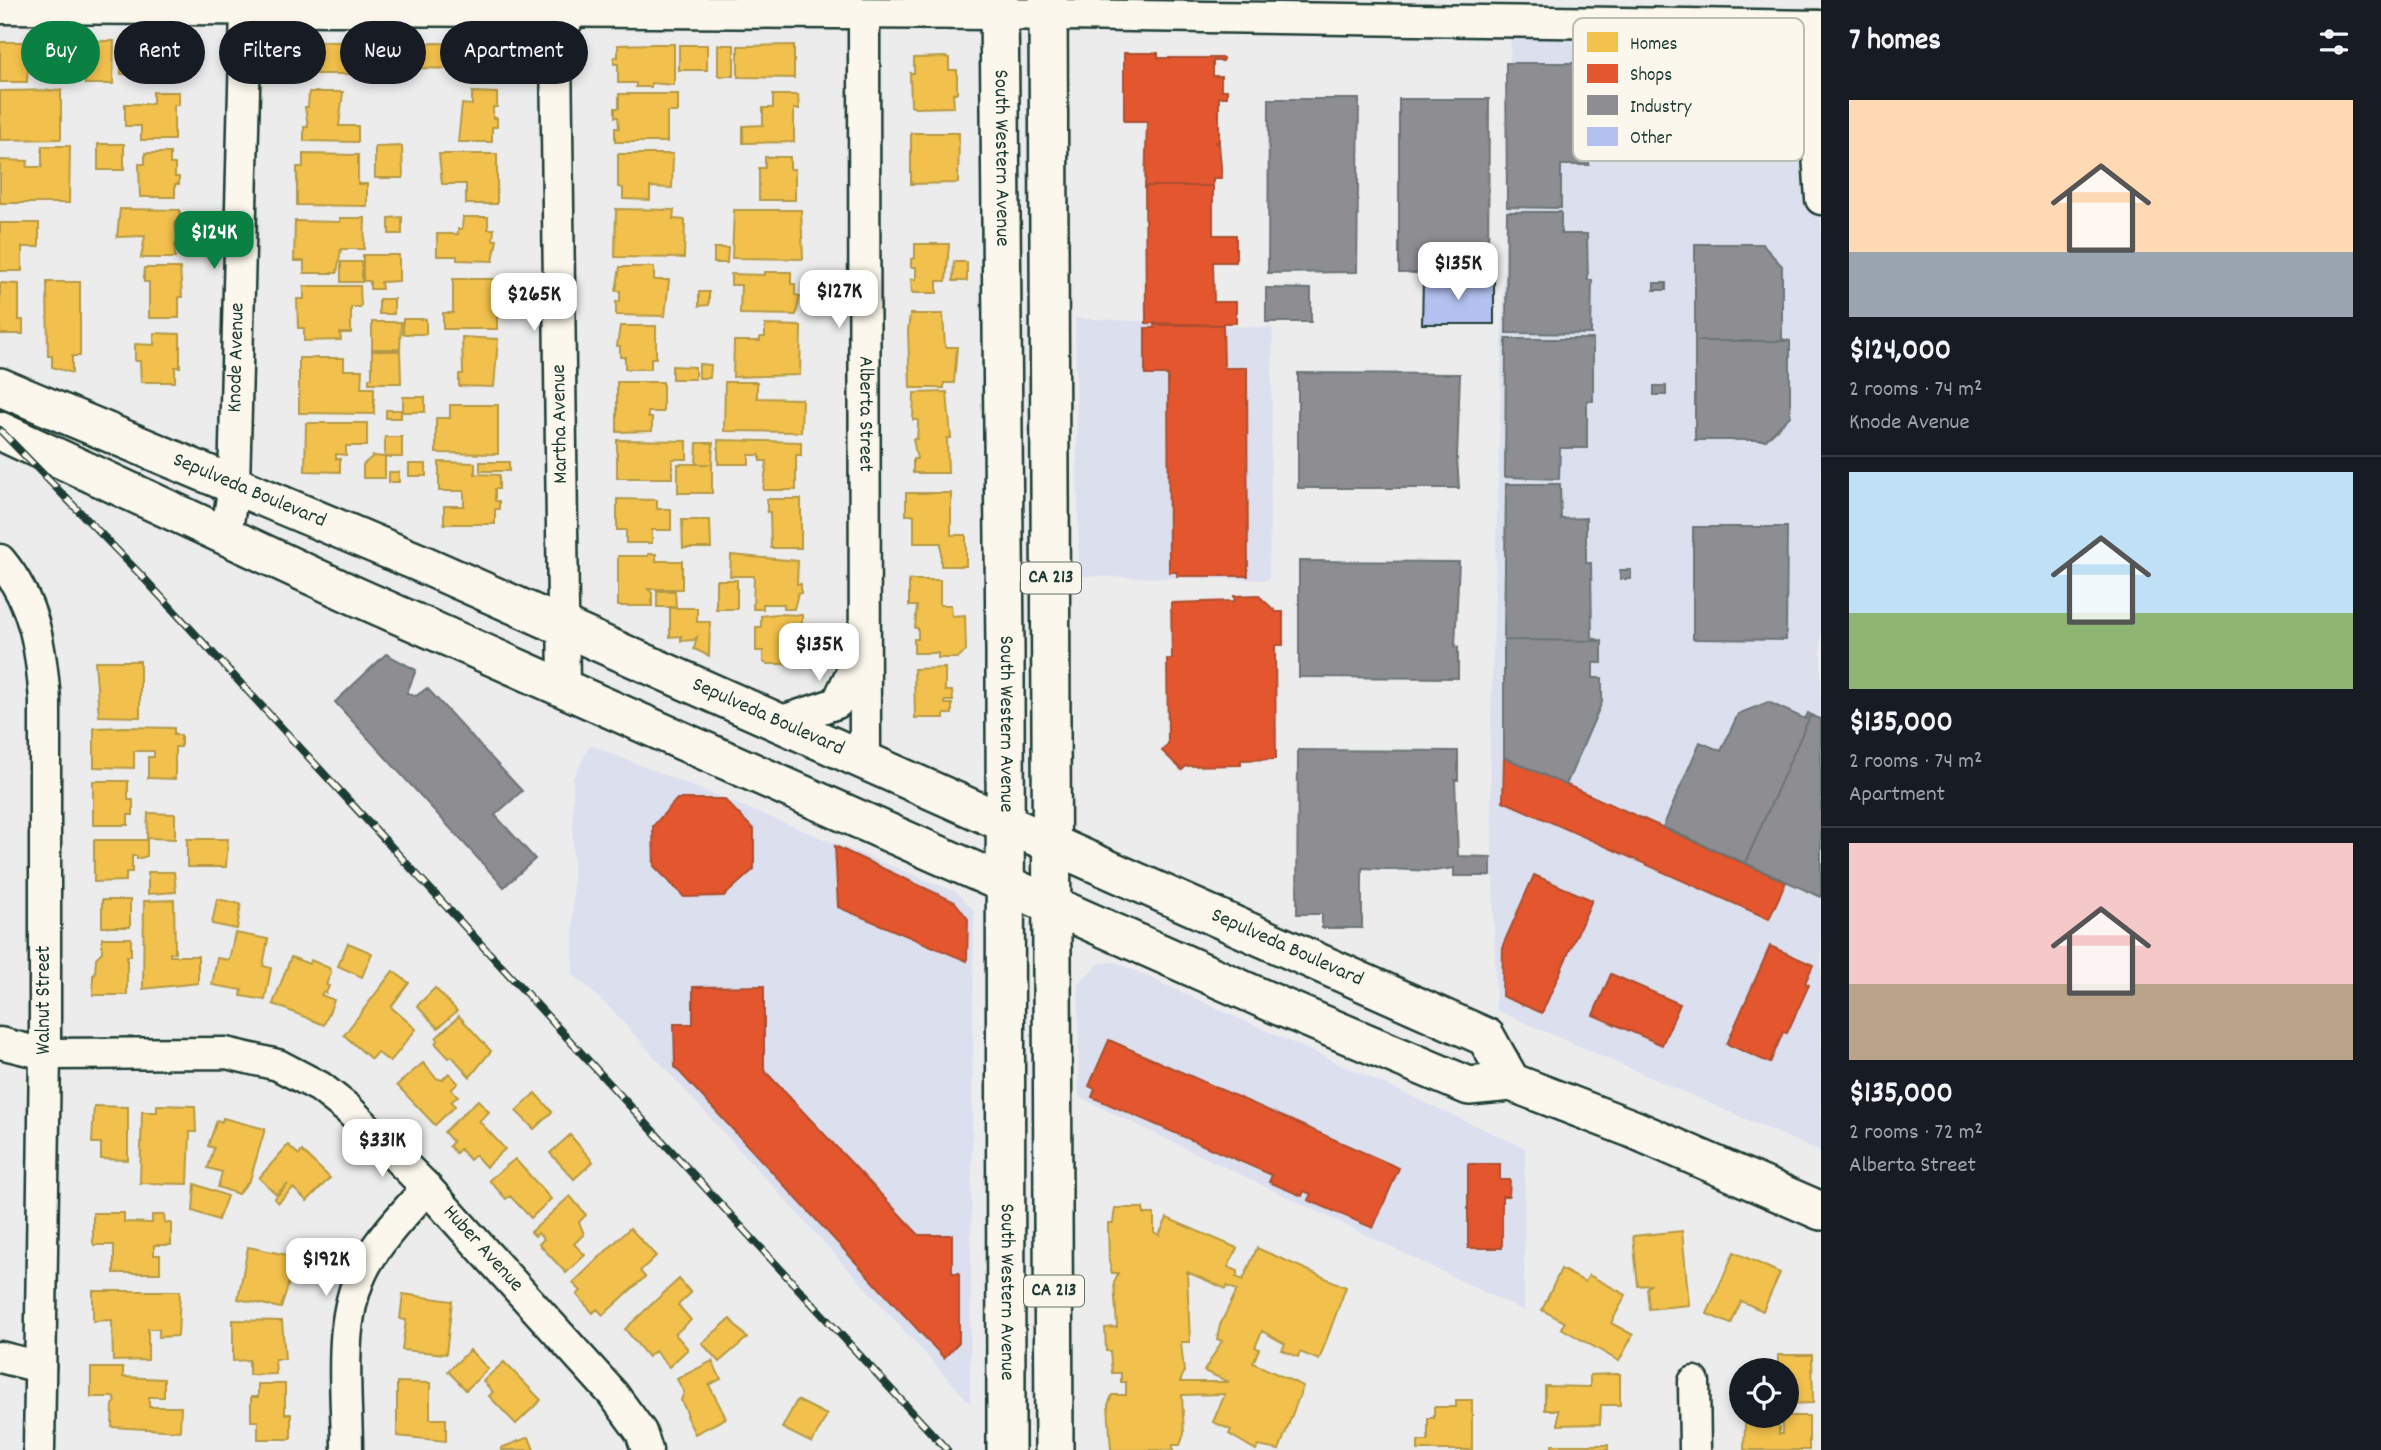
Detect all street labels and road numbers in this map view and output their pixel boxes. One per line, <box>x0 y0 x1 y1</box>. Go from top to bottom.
street label: South Western Avenue <box>985 69 1016 247</box>
street label: Knode Avenue <box>221 302 254 413</box>
street label: Alberta Street <box>849 356 880 472</box>
street label: Martha Avenue <box>545 364 577 484</box>
street label: Sepulveda Boulevard <box>168 446 330 537</box>
road number: CA 213 <box>1021 562 1081 594</box>
street label: South Western Avenue <box>990 635 1020 812</box>
street label: Sepulveda Boulevard <box>687 671 849 765</box>
street label: Sepulveda Boulevard <box>1206 901 1368 995</box>
street label: Walnut Street <box>30 945 60 1055</box>
street label: Huber Avenue <box>435 1199 530 1300</box>
street label: South Western Avenue <box>991 1204 1021 1380</box>
road number: CA 213 <box>1024 1275 1084 1306</box>

